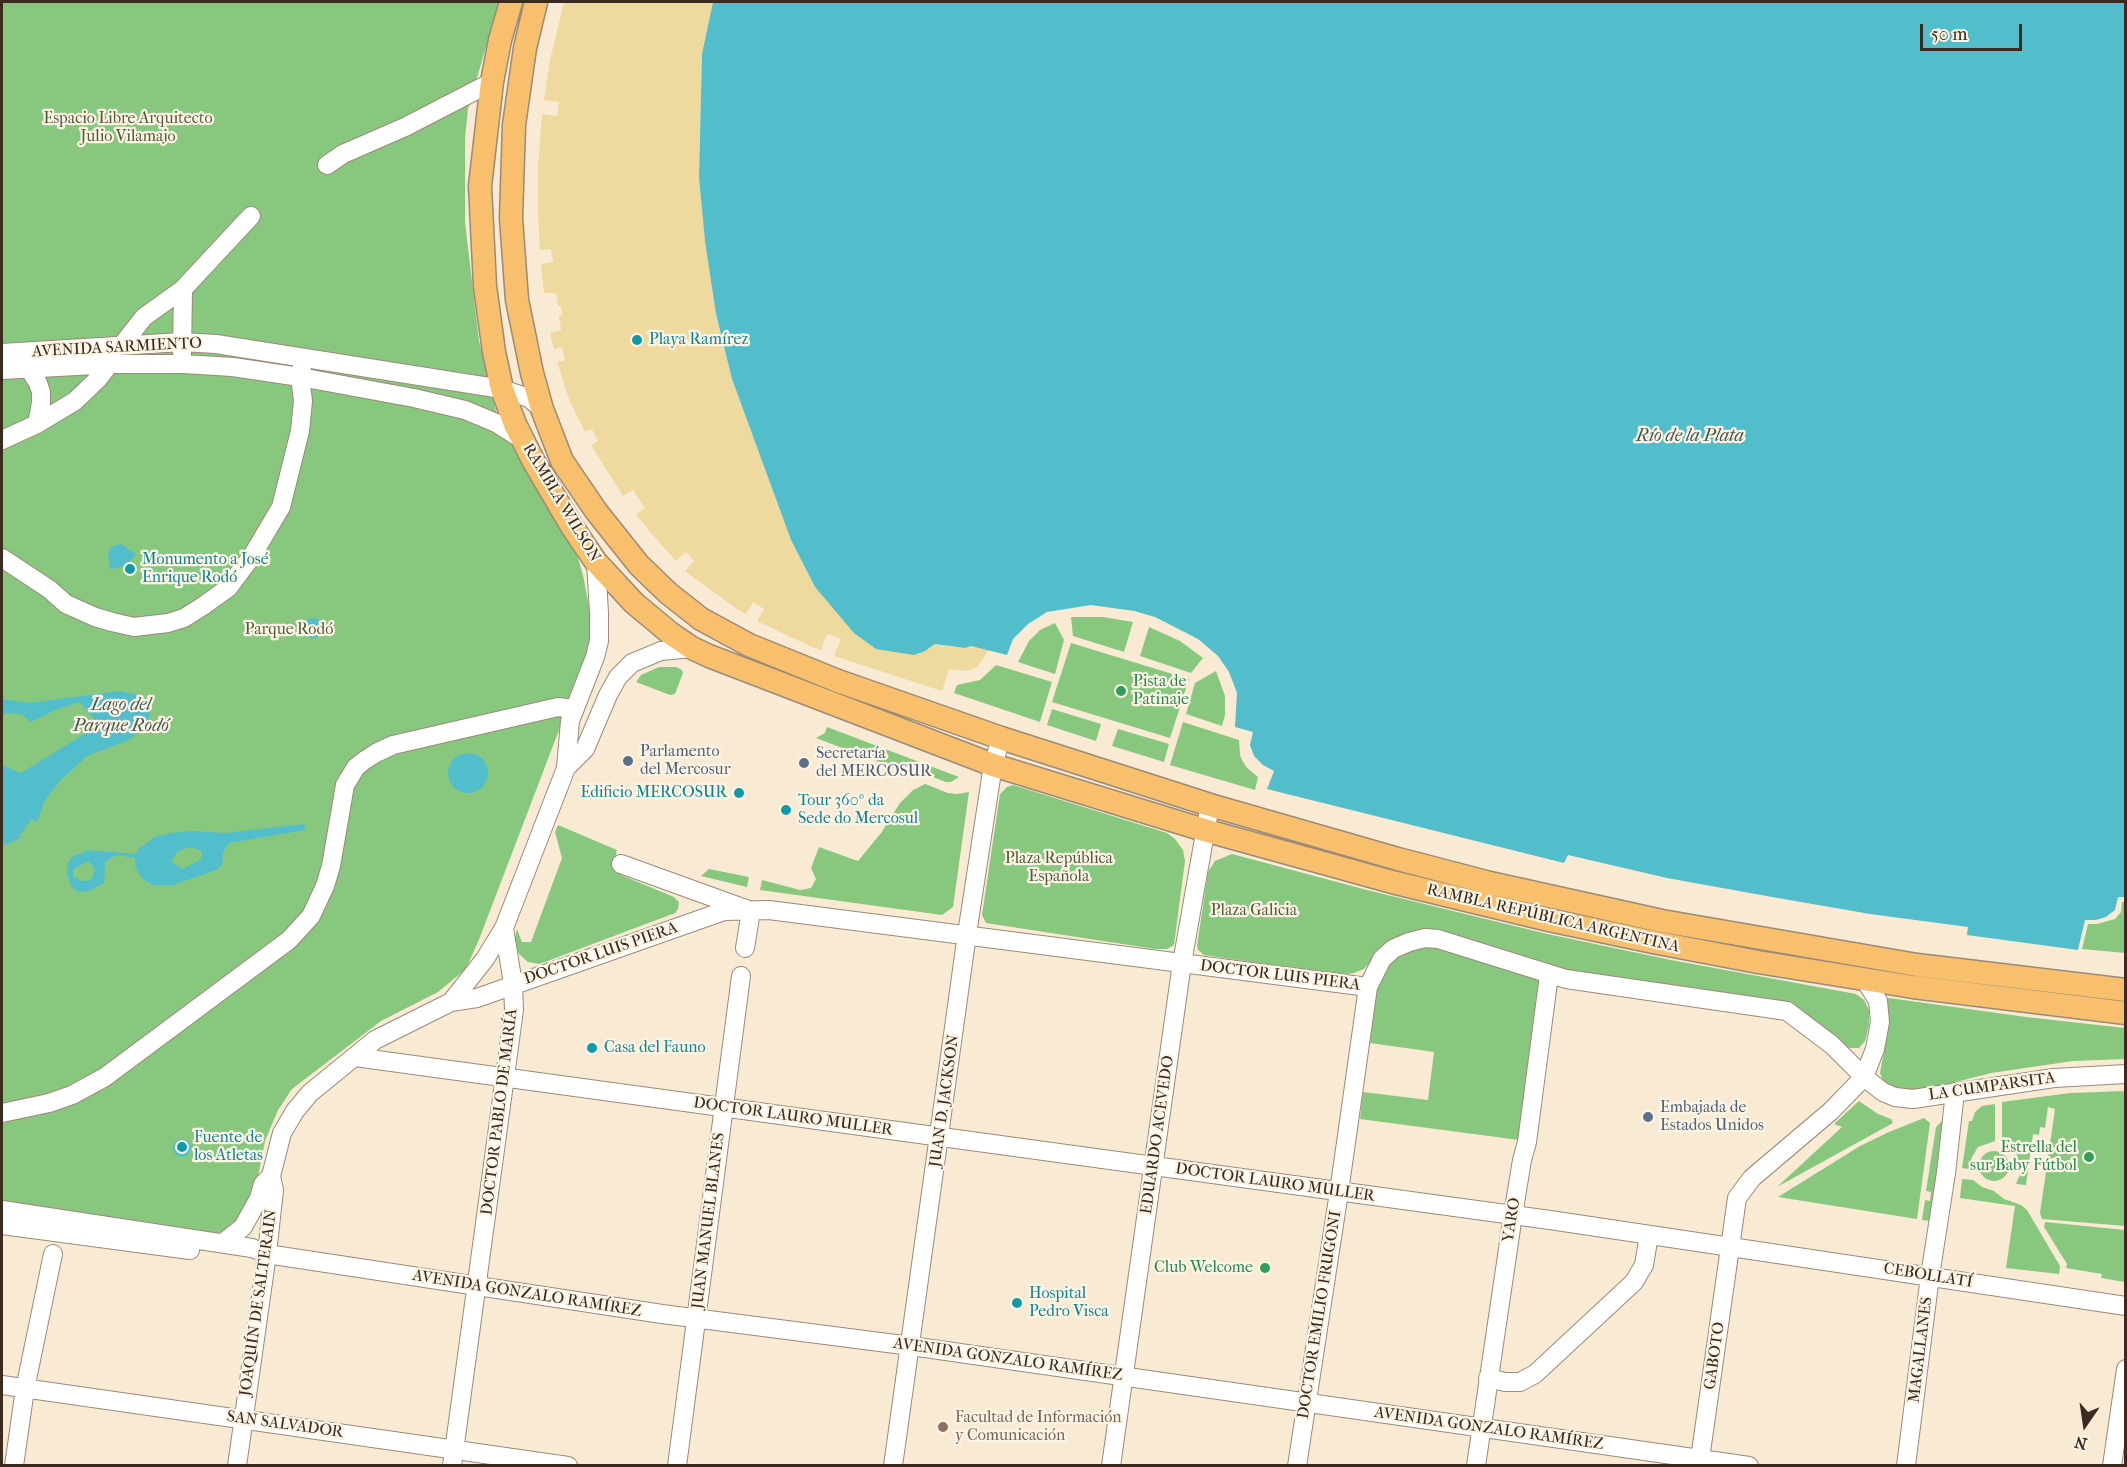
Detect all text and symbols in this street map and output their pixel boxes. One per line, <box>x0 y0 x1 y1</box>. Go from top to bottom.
scale bar <box>1923 12 2025 50</box>
text: 50 m <box>1931 24 1967 45</box>
park label: Espacio Libre Arquitecto Julio Vilamajo <box>43 109 213 147</box>
place label: Playa Ramírez <box>649 330 748 350</box>
marker: Playa Ramírez <box>630 333 644 347</box>
street label: AVENIDA SARMIENTO <box>32 334 202 362</box>
water label: Río de la Plata <box>1636 426 1744 448</box>
street label: RAMBLA WILSON <box>518 440 604 566</box>
place label: Monumento a José Enrique Rodó <box>142 550 269 588</box>
marker: Monumento a José Enrique Rodó <box>123 562 137 576</box>
park label: Parque Rodó <box>245 620 333 640</box>
place label: Pista de Patinaje <box>1133 672 1189 710</box>
marker: Pista de Patinaje <box>1114 684 1128 698</box>
water label: Lago del Parque Rodó <box>73 695 169 738</box>
place label: Parlamento del Mercosur <box>640 742 730 780</box>
place label: Secretaría del MERCOSUR <box>816 744 932 782</box>
marker: Parlamento del Mercosur <box>621 754 635 768</box>
marker: Secretaría del MERCOSUR <box>797 756 811 770</box>
place label: Edificio MERCOSUR <box>580 783 727 803</box>
marker: Edificio MERCOSUR <box>732 786 746 800</box>
place label: Tour 360º da Sede do Mercosul <box>798 791 918 829</box>
marker: Tour 360º da Sede do Mercosul <box>779 803 793 817</box>
park label: Plaza República Española <box>1005 849 1113 887</box>
street label: RAMBLA REPÚBLICA ARGENTINA <box>1425 881 1681 957</box>
park label: Plaza Galicia <box>1211 901 1297 921</box>
street label: DOCTOR LUIS PIERA <box>522 919 680 989</box>
street label: DOCTOR LUIS PIERA <box>1199 957 1361 995</box>
street label: DOCTOR PABLO DE MARÍA <box>478 1008 522 1216</box>
street label: JUAN D. JACKSON <box>926 1033 964 1169</box>
place label: Casa del Fauno <box>604 1038 706 1058</box>
marker: Casa del Fauno <box>585 1041 599 1055</box>
street label: EDUARDO ACEVEDO <box>1137 1054 1179 1216</box>
street label: LA CUMPARSITA <box>1927 1069 2057 1105</box>
street label: DOCTOR LAURO MULLER <box>692 1093 894 1141</box>
place label: Embajada de Estados Unidos <box>1660 1098 1764 1136</box>
marker: Embajada de Estados Unidos <box>1641 1110 1655 1124</box>
place label: Fuente de los Atletas <box>194 1128 263 1166</box>
street label: JUAN MANUEL BLANES <box>689 1132 729 1310</box>
place label: Estrella del sur Baby Fútbol <box>1970 1138 2077 1176</box>
marker: Fuente de los Atletas <box>175 1140 189 1154</box>
marker: Estrella del sur Baby Fútbol <box>2082 1150 2096 1164</box>
street label: DOCTOR LAURO MULLER <box>1174 1159 1376 1207</box>
street label: YARO <box>1499 1196 1525 1244</box>
street label: JOAQUÍN DE SALTERAIN <box>236 1208 282 1398</box>
street label: DOCTOR EMILIO FRUGONI <box>1294 1210 1346 1420</box>
place label: Club Welcome <box>1154 1258 1253 1278</box>
street label: CEBOLLATÍ <box>1882 1259 1974 1293</box>
marker: Club Welcome <box>1258 1261 1272 1275</box>
street label: AVENIDA GONZALO RAMÍREZ <box>411 1266 643 1322</box>
place label: Hospital Pedro Visca <box>1029 1284 1109 1322</box>
marker: Hospital Pedro Visca <box>1010 1296 1024 1310</box>
street label: MAGALLANES <box>1905 1296 1937 1404</box>
street label: GABOTO <box>1701 1321 1729 1391</box>
street label: AVENIDA GONZALO RAMÍREZ <box>892 1334 1124 1386</box>
north arrow <box>2055 1395 2115 1455</box>
street label: AVENIDA GONZALO RAMÍREZ <box>1373 1403 1605 1455</box>
street label: SAN SALVADOR <box>226 1407 344 1443</box>
place label: Facultad de Información y Comunicación <box>955 1408 1122 1446</box>
marker: Facultad de Información y Comunicación <box>936 1420 950 1434</box>
text: N <box>2073 1432 2089 1454</box>

